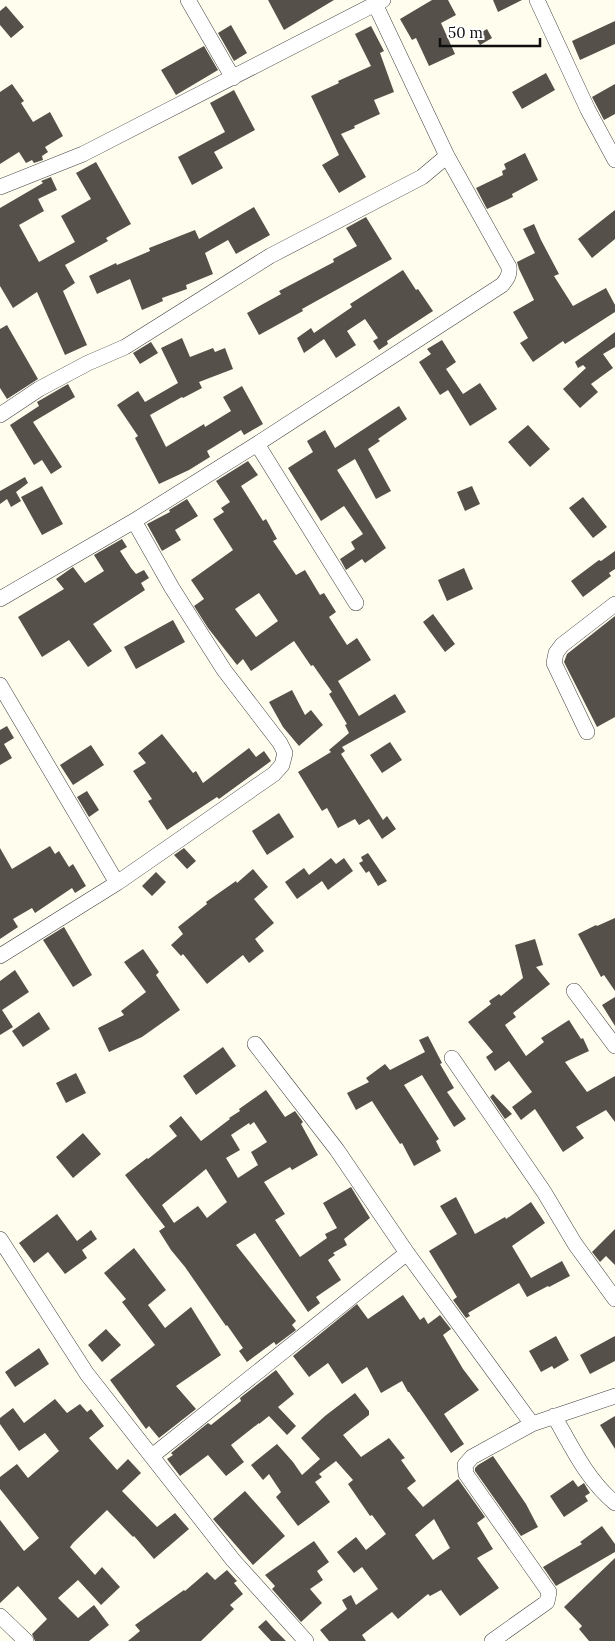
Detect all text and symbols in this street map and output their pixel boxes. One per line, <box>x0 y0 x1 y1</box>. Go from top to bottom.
scale bar <box>440 15 540 47</box>
text: 50 m <box>448 23 483 42</box>

